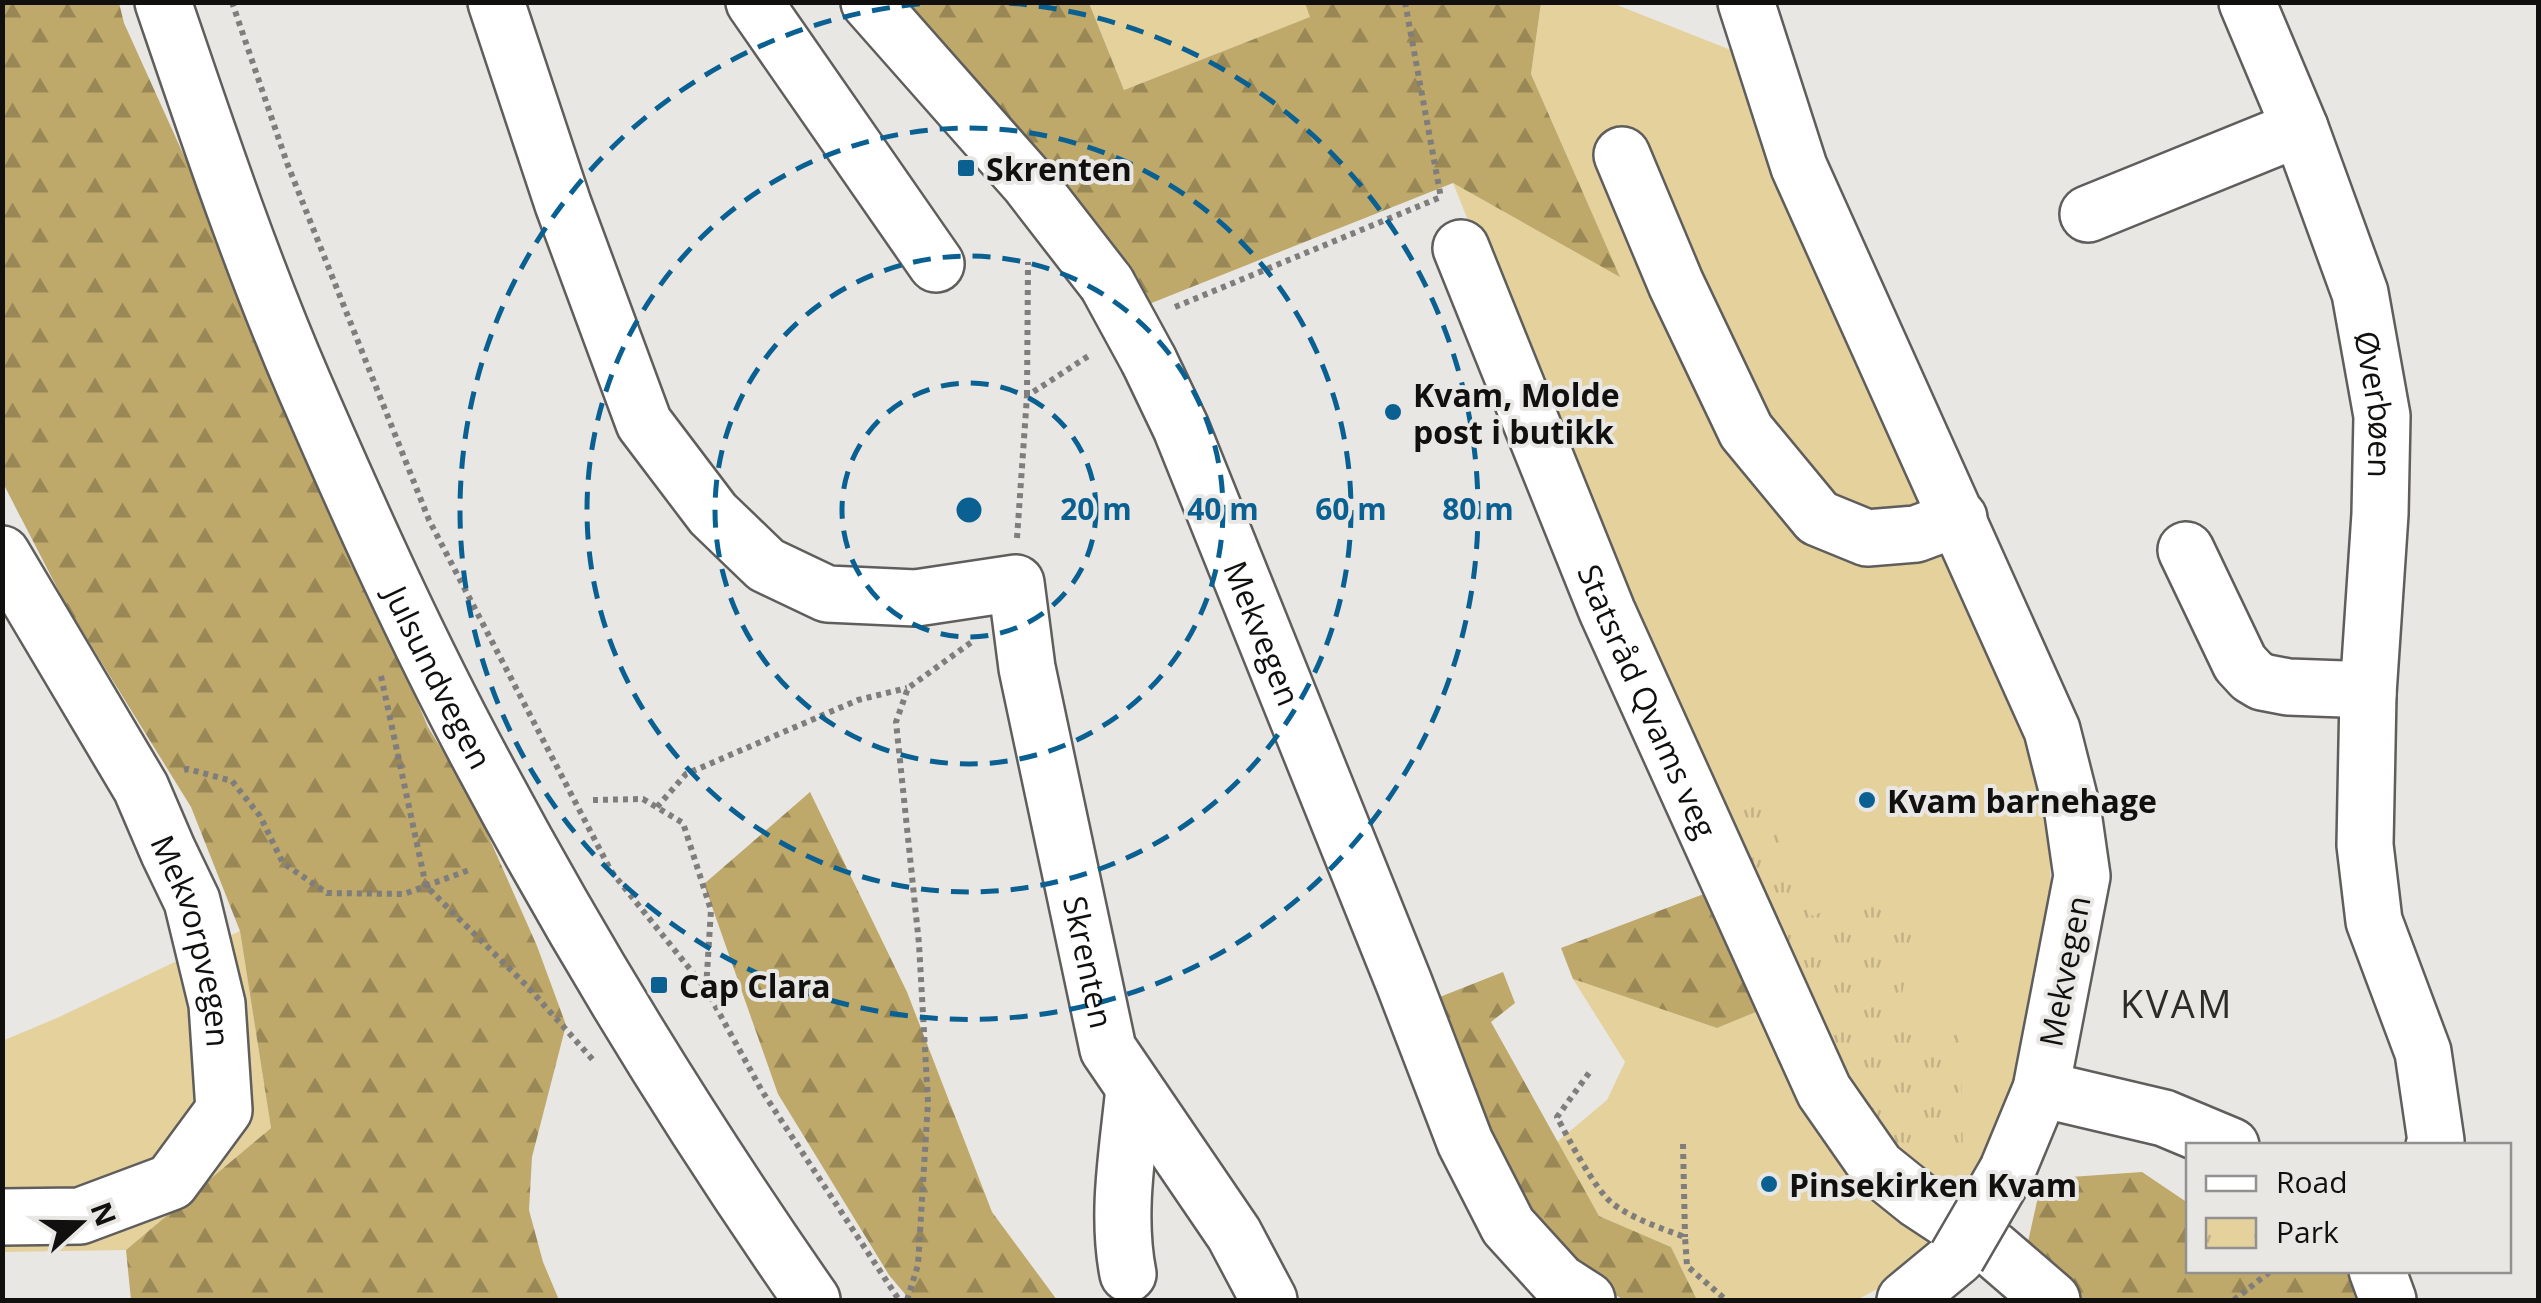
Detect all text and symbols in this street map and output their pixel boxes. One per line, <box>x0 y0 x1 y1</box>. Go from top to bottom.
place label: Skrenten <box>986 147 1132 190</box>
marker: Skrenten <box>955 157 977 179</box>
street label: Øverbøen <box>2346 327 2404 478</box>
place label: Kvam, Molde post i butikk <box>1413 373 1620 453</box>
marker: Kvam, Molde post i butikk <box>1382 401 1404 423</box>
text: 20 m <box>1060 488 1132 529</box>
text: 40 m <box>1187 488 1259 529</box>
text: 60 m <box>1315 488 1387 529</box>
text: 80 m <box>1442 488 1514 529</box>
centre of rings <box>951 492 987 528</box>
street label: Mekvegen <box>1215 554 1312 712</box>
street label: Statsråd Qvams veg <box>1569 558 1728 844</box>
street label: Julsundvegen <box>374 576 503 776</box>
place label: Kvam barnehage <box>1887 779 2157 822</box>
marker: Kvam barnehage <box>1856 789 1878 811</box>
street label: Mekvorpvegen <box>142 828 241 1048</box>
street label: Skrenten <box>1055 892 1124 1032</box>
street label: Mekvegen <box>2028 892 2100 1050</box>
place label: Cap Clara <box>679 964 831 1007</box>
marker: Cap Clara <box>648 974 670 996</box>
district label: KVAM <box>2120 977 2234 1029</box>
legend <box>2186 1143 2511 1273</box>
text: Road <box>2276 1161 2348 1202</box>
place label: Pinsekirken Kvam <box>1789 1163 2077 1206</box>
north arrow <box>30 1173 130 1273</box>
marker: Pinsekirken Kvam <box>1758 1173 1780 1195</box>
text: N <box>82 1196 126 1231</box>
text: Park <box>2276 1211 2339 1252</box>

